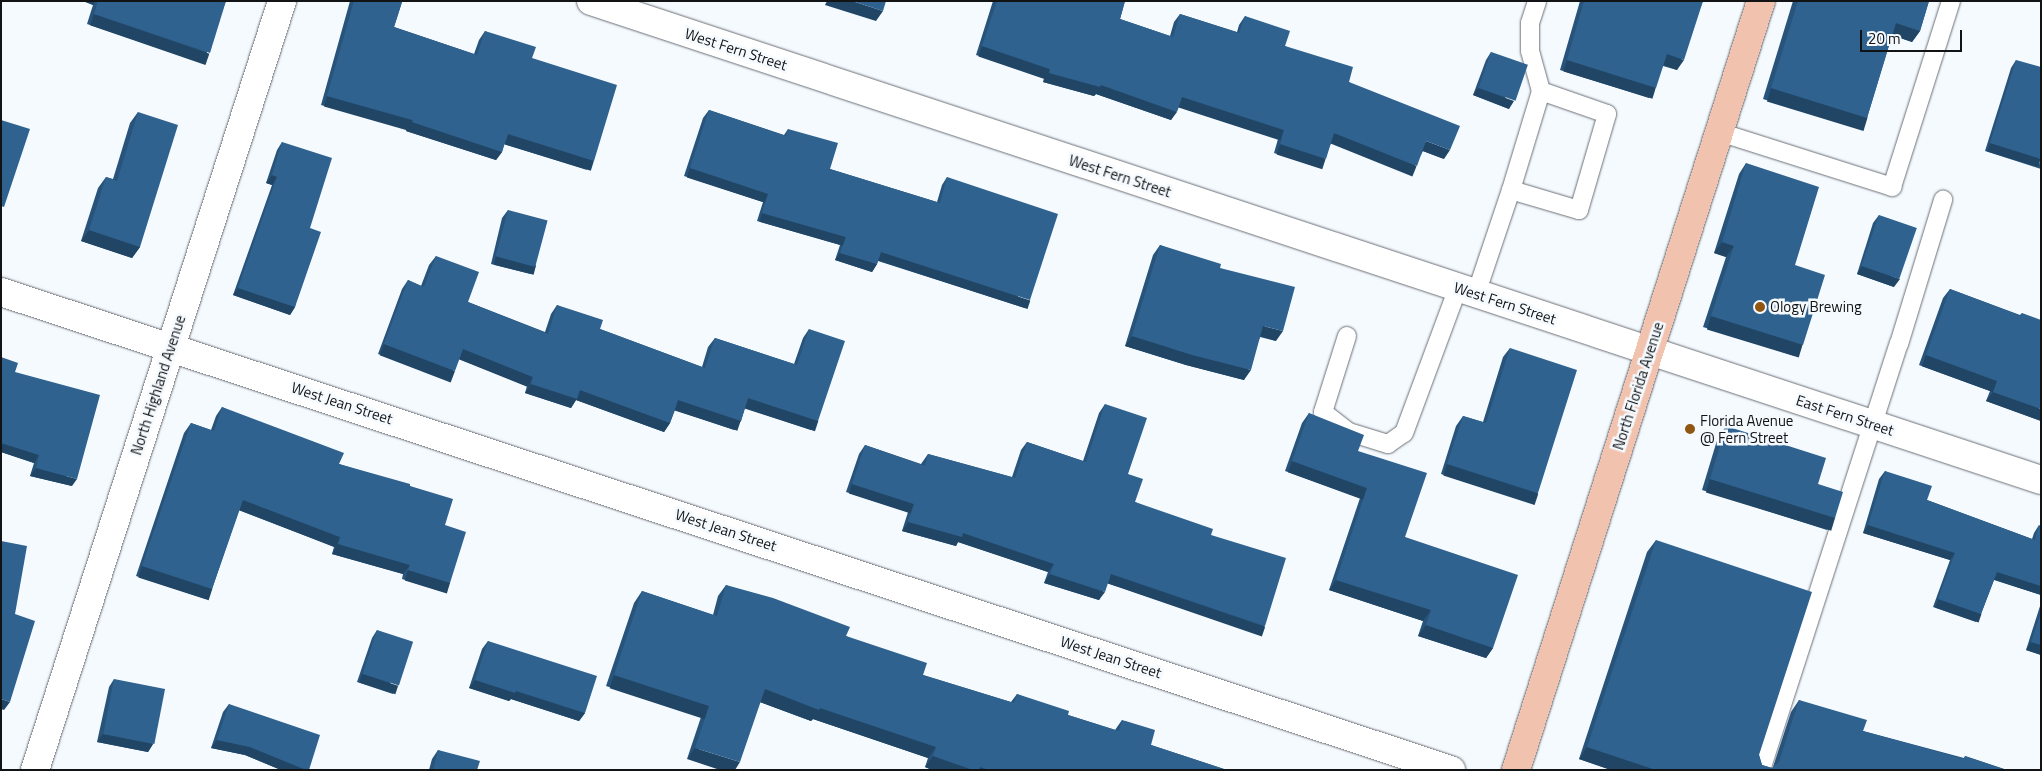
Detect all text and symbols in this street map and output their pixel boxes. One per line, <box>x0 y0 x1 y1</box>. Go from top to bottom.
scale bar <box>1862 20 1964 52</box>
street label: West Fern Street <box>683 24 789 74</box>
text: 20 m <box>1868 27 1901 50</box>
street label: West Fern Street <box>1067 151 1173 201</box>
street label: West Fern Street <box>1452 278 1558 328</box>
place label: Ology Brewing <box>1770 298 1862 316</box>
marker: Ology Brewing <box>1754 301 1766 313</box>
street label: North Highland Avenue <box>127 313 189 457</box>
street label: North Florida Avenue <box>1609 320 1667 452</box>
street label: West Jean Street <box>289 378 395 428</box>
street label: East Fern Street <box>1794 391 1896 439</box>
place label: Florida Avenue @ Fern Street <box>1700 411 1793 446</box>
marker: Florida Avenue @ Fern Street <box>1684 423 1696 435</box>
street label: West Jean Street <box>673 505 779 555</box>
street label: West Jean Street <box>1058 632 1164 682</box>

